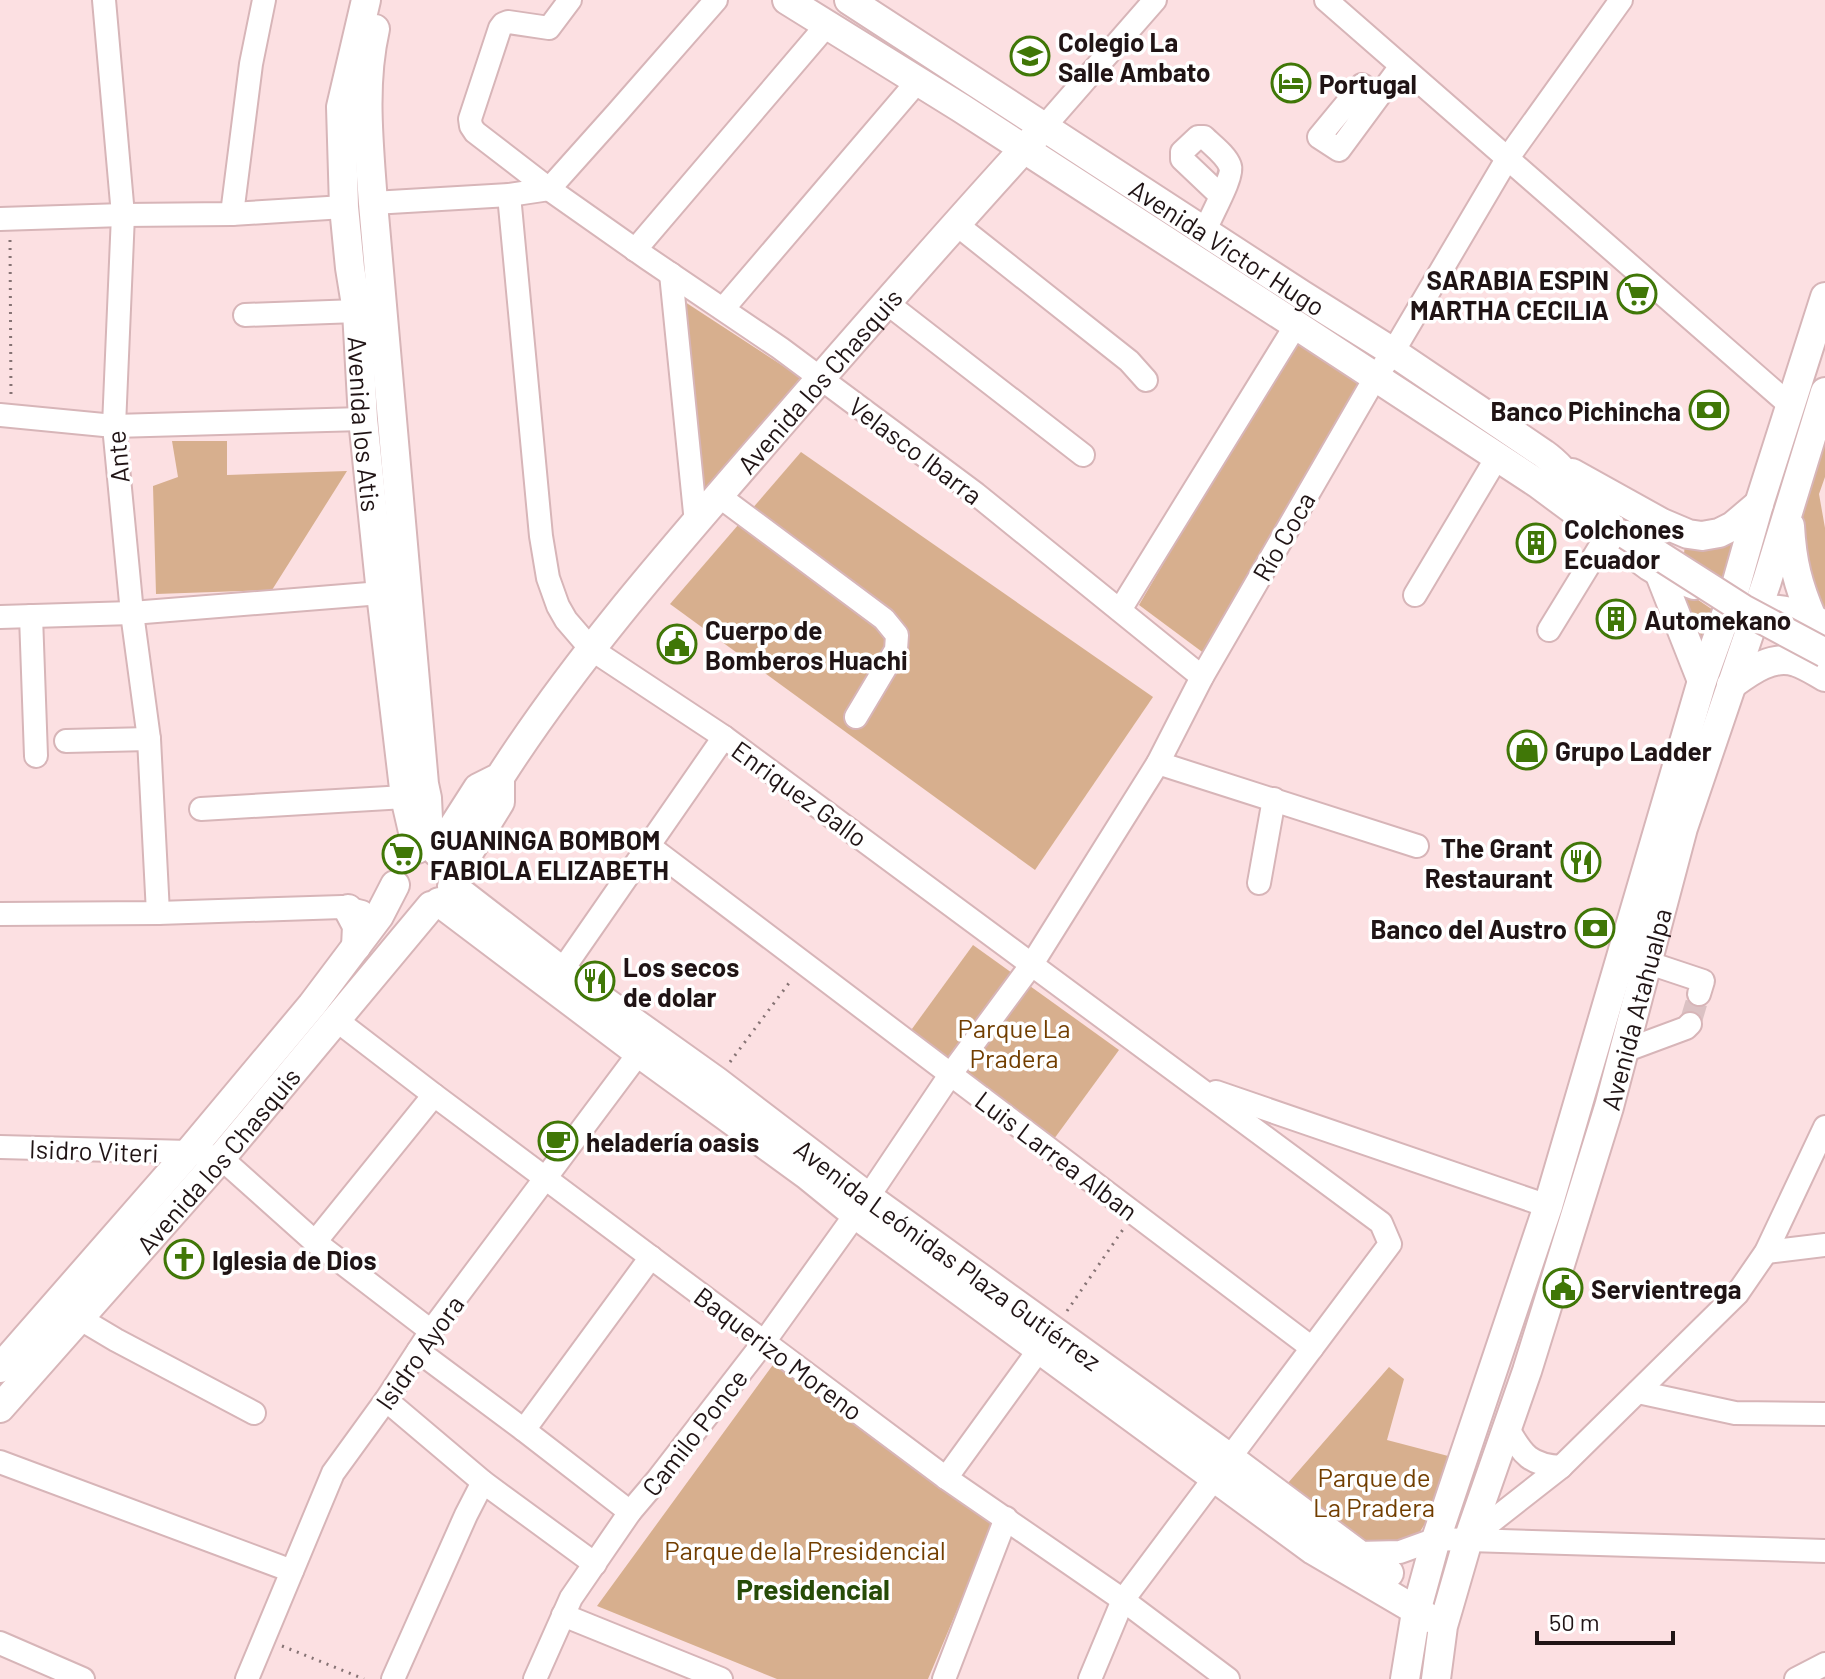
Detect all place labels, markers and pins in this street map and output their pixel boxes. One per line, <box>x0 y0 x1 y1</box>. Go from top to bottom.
place label: Colegio La Salle Ambato <box>1058 26 1211 87</box>
school or university icon: Colegio La Salle Ambato <box>1009 35 1051 77</box>
hotel icon: Portugal <box>1270 62 1312 104</box>
place label: Portugal <box>1319 68 1417 99</box>
place label: SARABIA ESPIN MARTHA CECILIA <box>1410 264 1609 325</box>
supermarket icon: SARABIA ESPIN MARTHA CECILIA <box>1616 273 1658 315</box>
bank icon: Banco Pichincha <box>1688 389 1730 431</box>
place label: Banco Pichincha <box>1491 395 1681 426</box>
place label: Colchones Ecuador <box>1564 513 1684 574</box>
building icon: Colchones Ecuador <box>1515 522 1557 564</box>
building icon: Automekano <box>1595 598 1637 640</box>
place label: Automekano <box>1644 604 1791 635</box>
place label: Cuerpo de Bomberos Huachi <box>705 614 908 675</box>
public building icon: Cuerpo de Bomberos Huachi <box>656 623 698 665</box>
shop icon: Grupo Ladder <box>1506 729 1548 771</box>
place label: Grupo Ladder <box>1555 735 1712 766</box>
place label: GUANINGA BOMBOM FABIOLA ELIZABETH <box>430 824 669 885</box>
place label: The Grant Restaurant <box>1425 832 1553 893</box>
supermarket icon: GUANINGA BOMBOM FABIOLA ELIZABETH <box>381 833 423 875</box>
restaurant icon: The Grant Restaurant <box>1560 841 1602 883</box>
bank icon: Banco del Austro <box>1574 907 1616 949</box>
place label: Banco del Austro <box>1371 913 1567 944</box>
place label: Los secos de dolar <box>623 951 739 1012</box>
restaurant icon: Los secos de dolar <box>574 960 616 1002</box>
cafe icon: heladería oasis <box>537 1120 579 1162</box>
place label: heladería oasis <box>586 1126 759 1157</box>
church icon: Iglesia de Dios <box>163 1238 205 1280</box>
place label: Iglesia de Dios <box>212 1244 377 1275</box>
public building icon: Servientrega <box>1542 1267 1584 1309</box>
place label: Servientrega <box>1591 1273 1741 1304</box>

